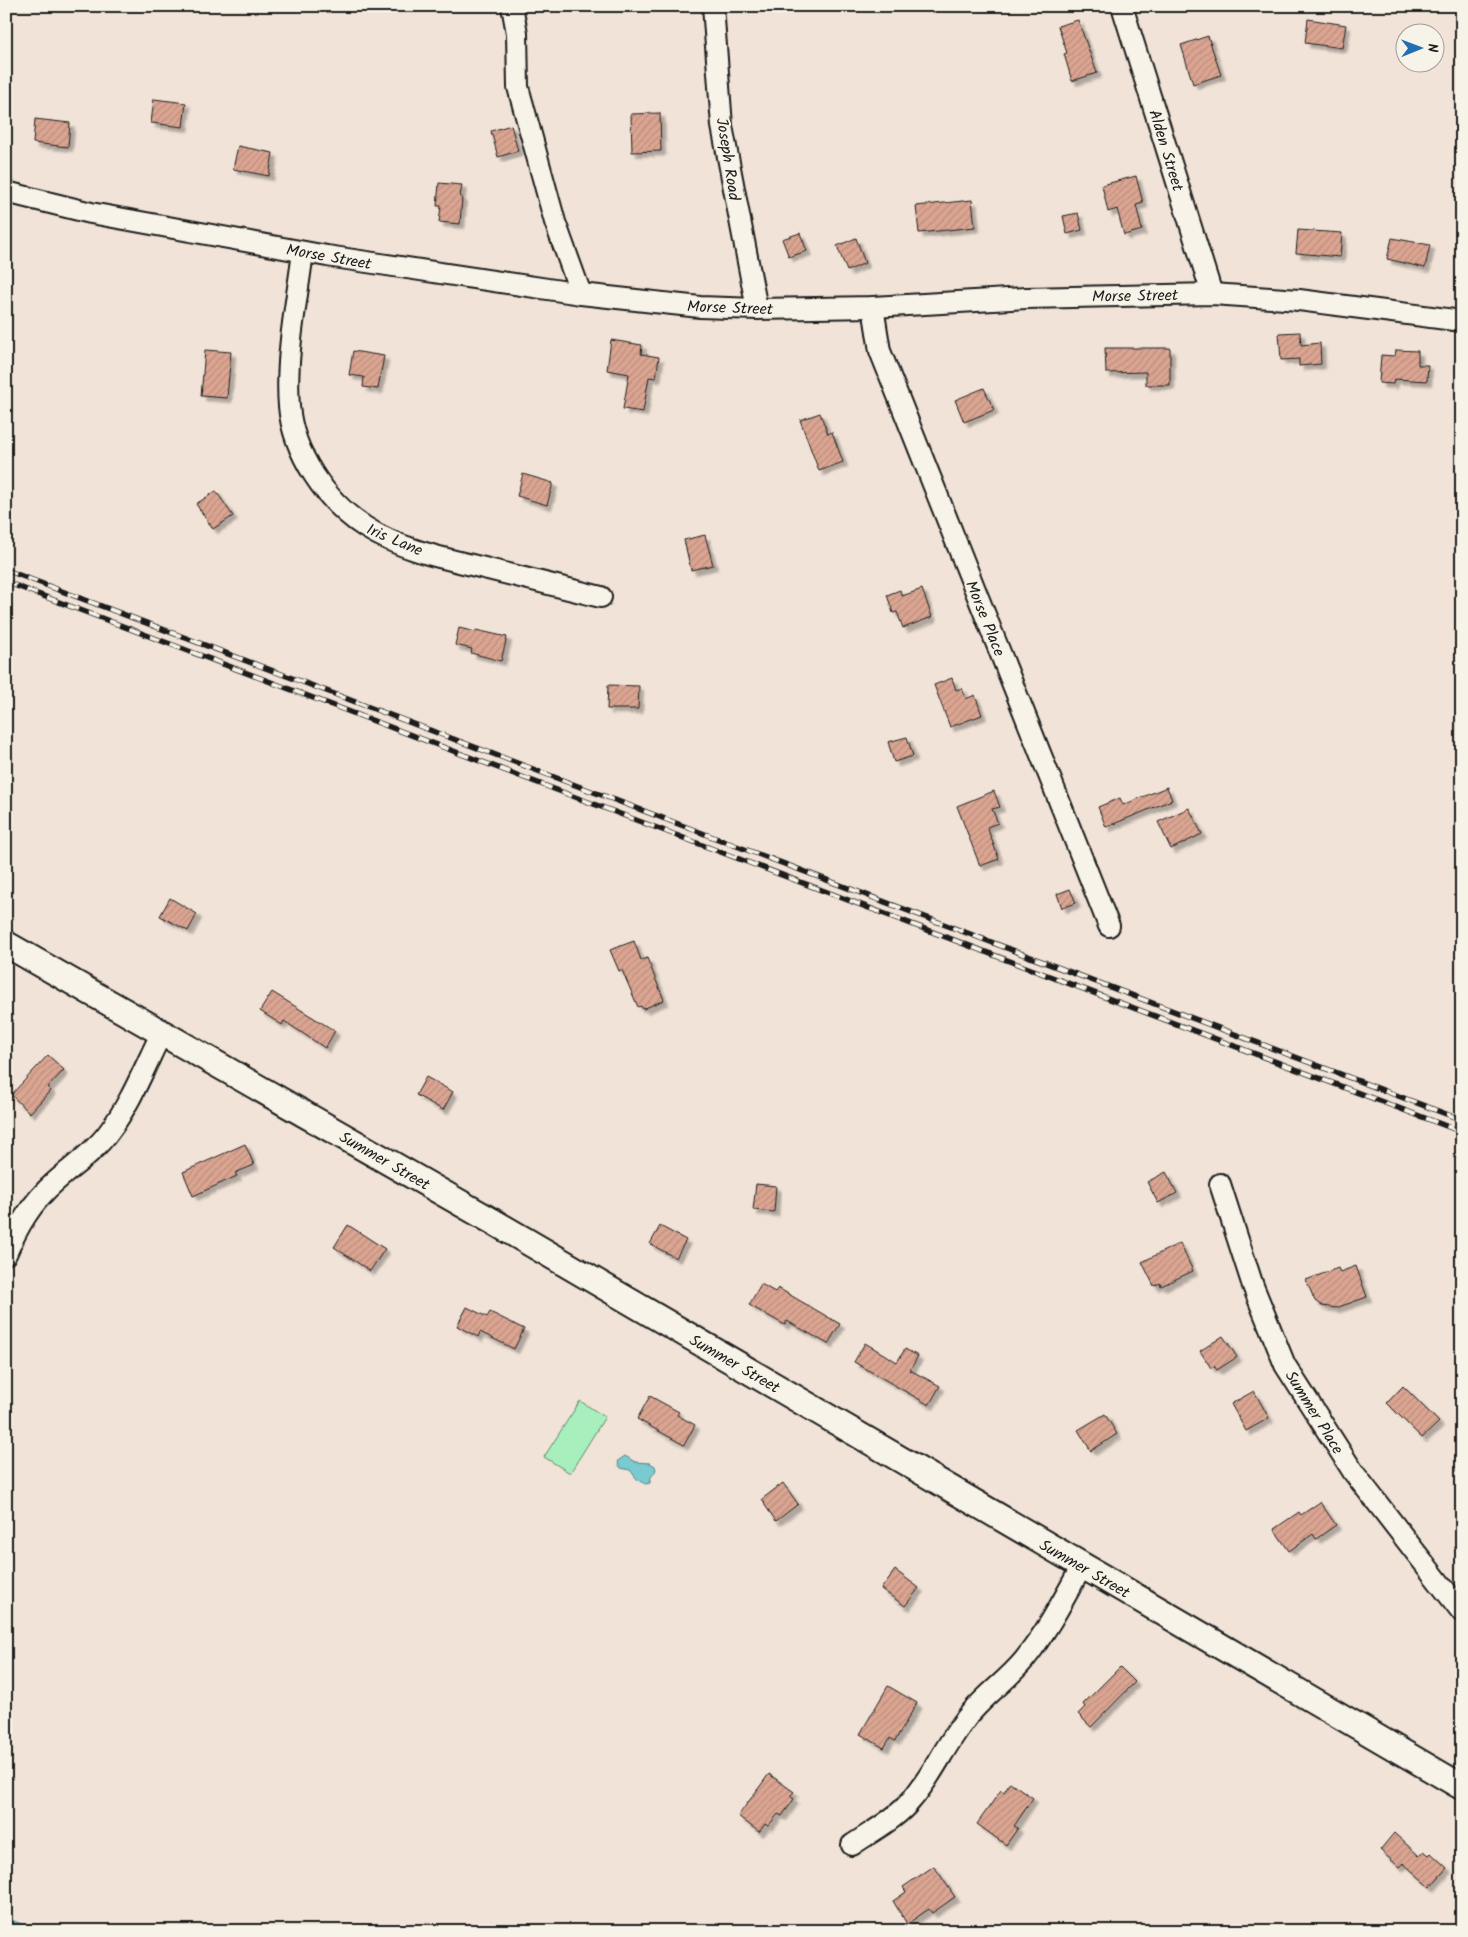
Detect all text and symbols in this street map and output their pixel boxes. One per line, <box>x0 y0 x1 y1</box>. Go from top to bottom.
north arrow <box>1396 22 1446 72</box>
text: N <box>1421 43 1443 53</box>
street label: Alden Street <box>1141 106 1190 195</box>
street label: Joseph Road <box>709 116 747 203</box>
street label: Morse Street <box>284 238 374 277</box>
street label: Morse Street <box>1092 283 1179 310</box>
street label: Morse Street <box>686 295 774 323</box>
street label: Iris Lane <box>362 517 427 563</box>
street label: Morse Place <box>958 577 1011 660</box>
street label: Summer Street <box>334 1125 435 1198</box>
street label: Summer Street <box>684 1328 785 1401</box>
street label: Summer Place <box>1278 1366 1350 1460</box>
street label: Summer Street <box>1034 1533 1135 1606</box>

